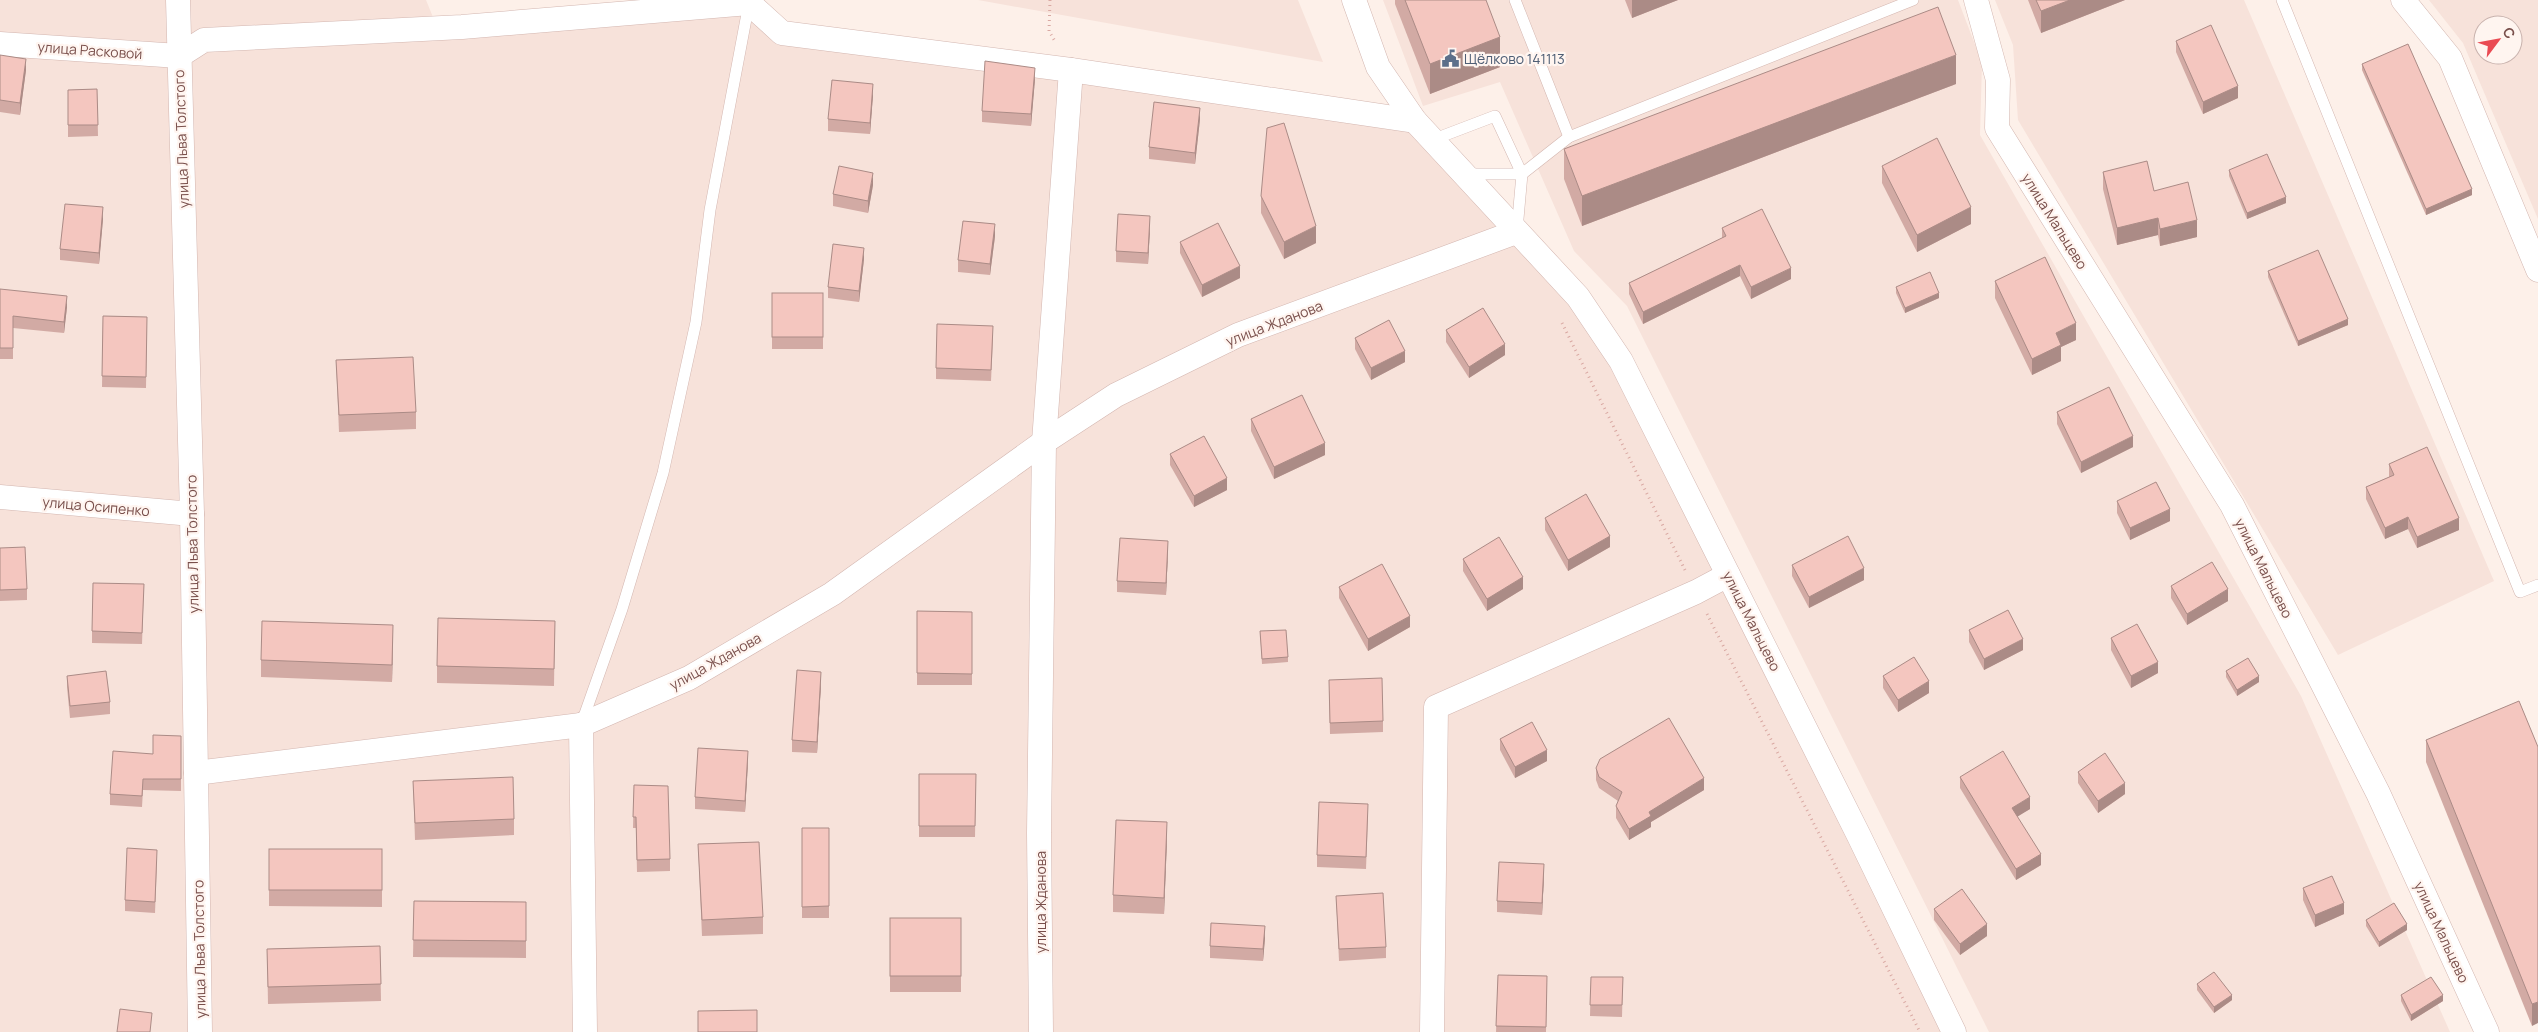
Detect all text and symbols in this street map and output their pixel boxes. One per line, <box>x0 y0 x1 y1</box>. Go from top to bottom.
north arrow <box>2473 15 2523 65</box>
text: С <box>2499 23 2520 42</box>
street label: улица Расковой <box>37 37 143 63</box>
public building icon: Щёлково 141113 <box>1440 48 1460 68</box>
place label: Щёлково 141113 <box>1464 49 1565 68</box>
street label: улица Льва Толстого <box>169 69 193 209</box>
street label: улица Мальцево <box>2018 169 2092 273</box>
street label: улица Жданова <box>1223 296 1325 350</box>
street label: улица Льва Толстого <box>181 475 203 613</box>
street label: улица Осипенко <box>42 492 150 520</box>
street label: улица Мальцево <box>2231 515 2297 621</box>
street label: улица Мальцево <box>1719 568 1785 674</box>
street label: улица Жданова <box>666 628 764 694</box>
street label: улица Жданова <box>1031 851 1050 953</box>
street label: улица Мальцево <box>2410 878 2474 986</box>
street label: улица Льва Толстого <box>188 880 210 1018</box>

